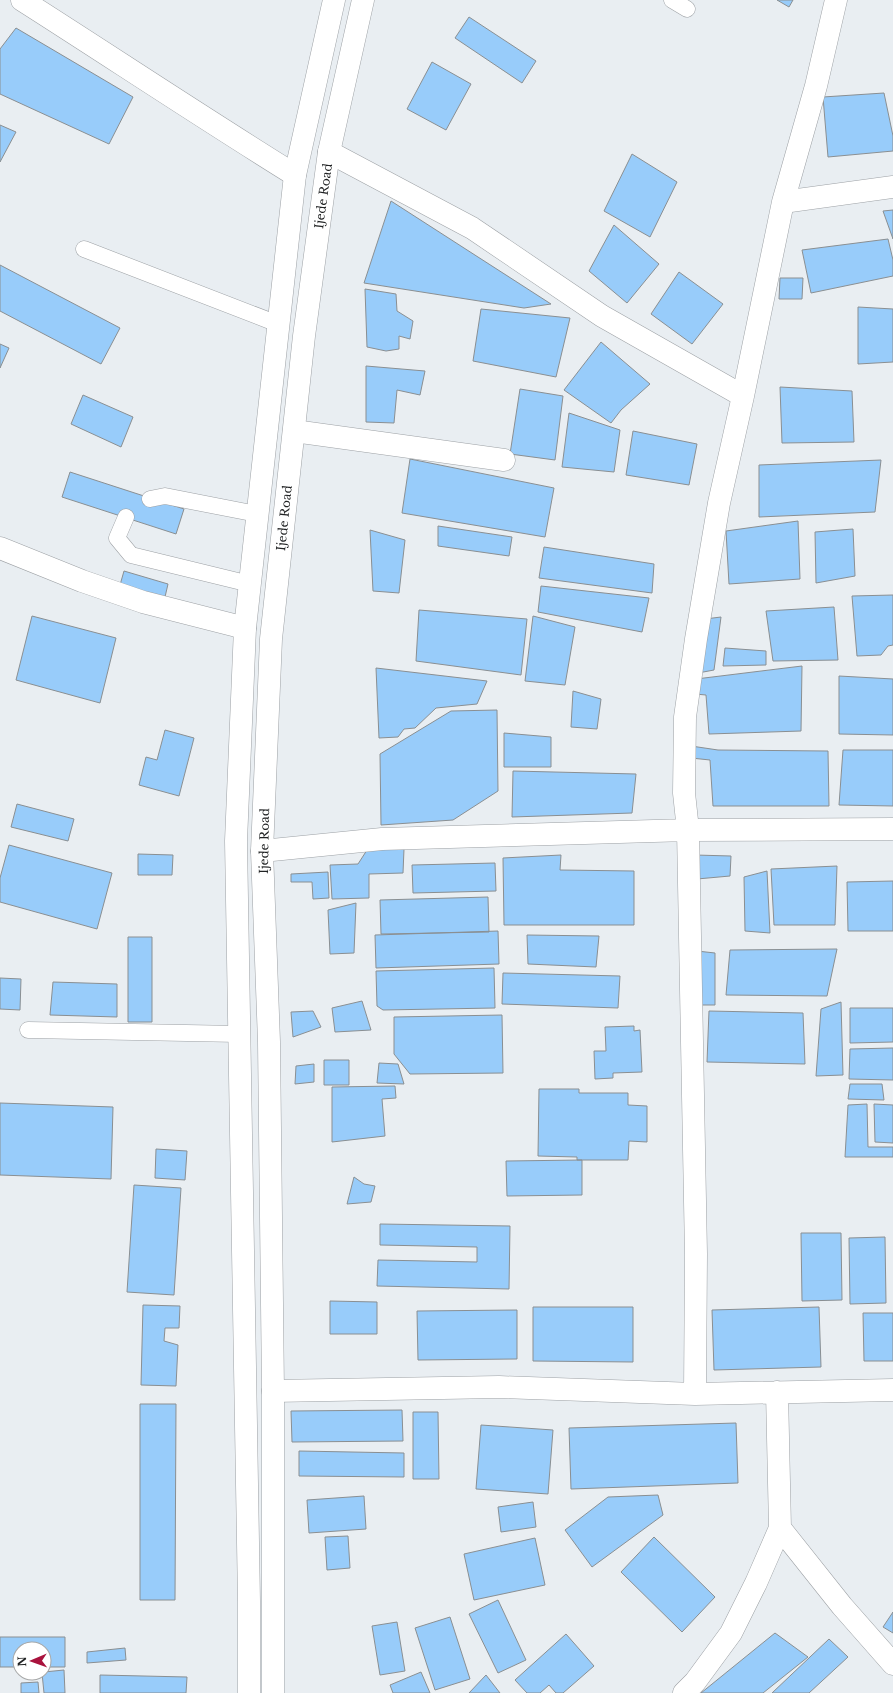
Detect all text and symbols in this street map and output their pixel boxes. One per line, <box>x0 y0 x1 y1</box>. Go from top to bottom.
street label: Ijede Road <box>311 162 335 230</box>
street label: Ijede Road <box>273 485 295 551</box>
street label: Ijede Road <box>256 808 272 874</box>
north arrow <box>12 1641 52 1681</box>
text: N <box>15 1655 29 1667</box>

